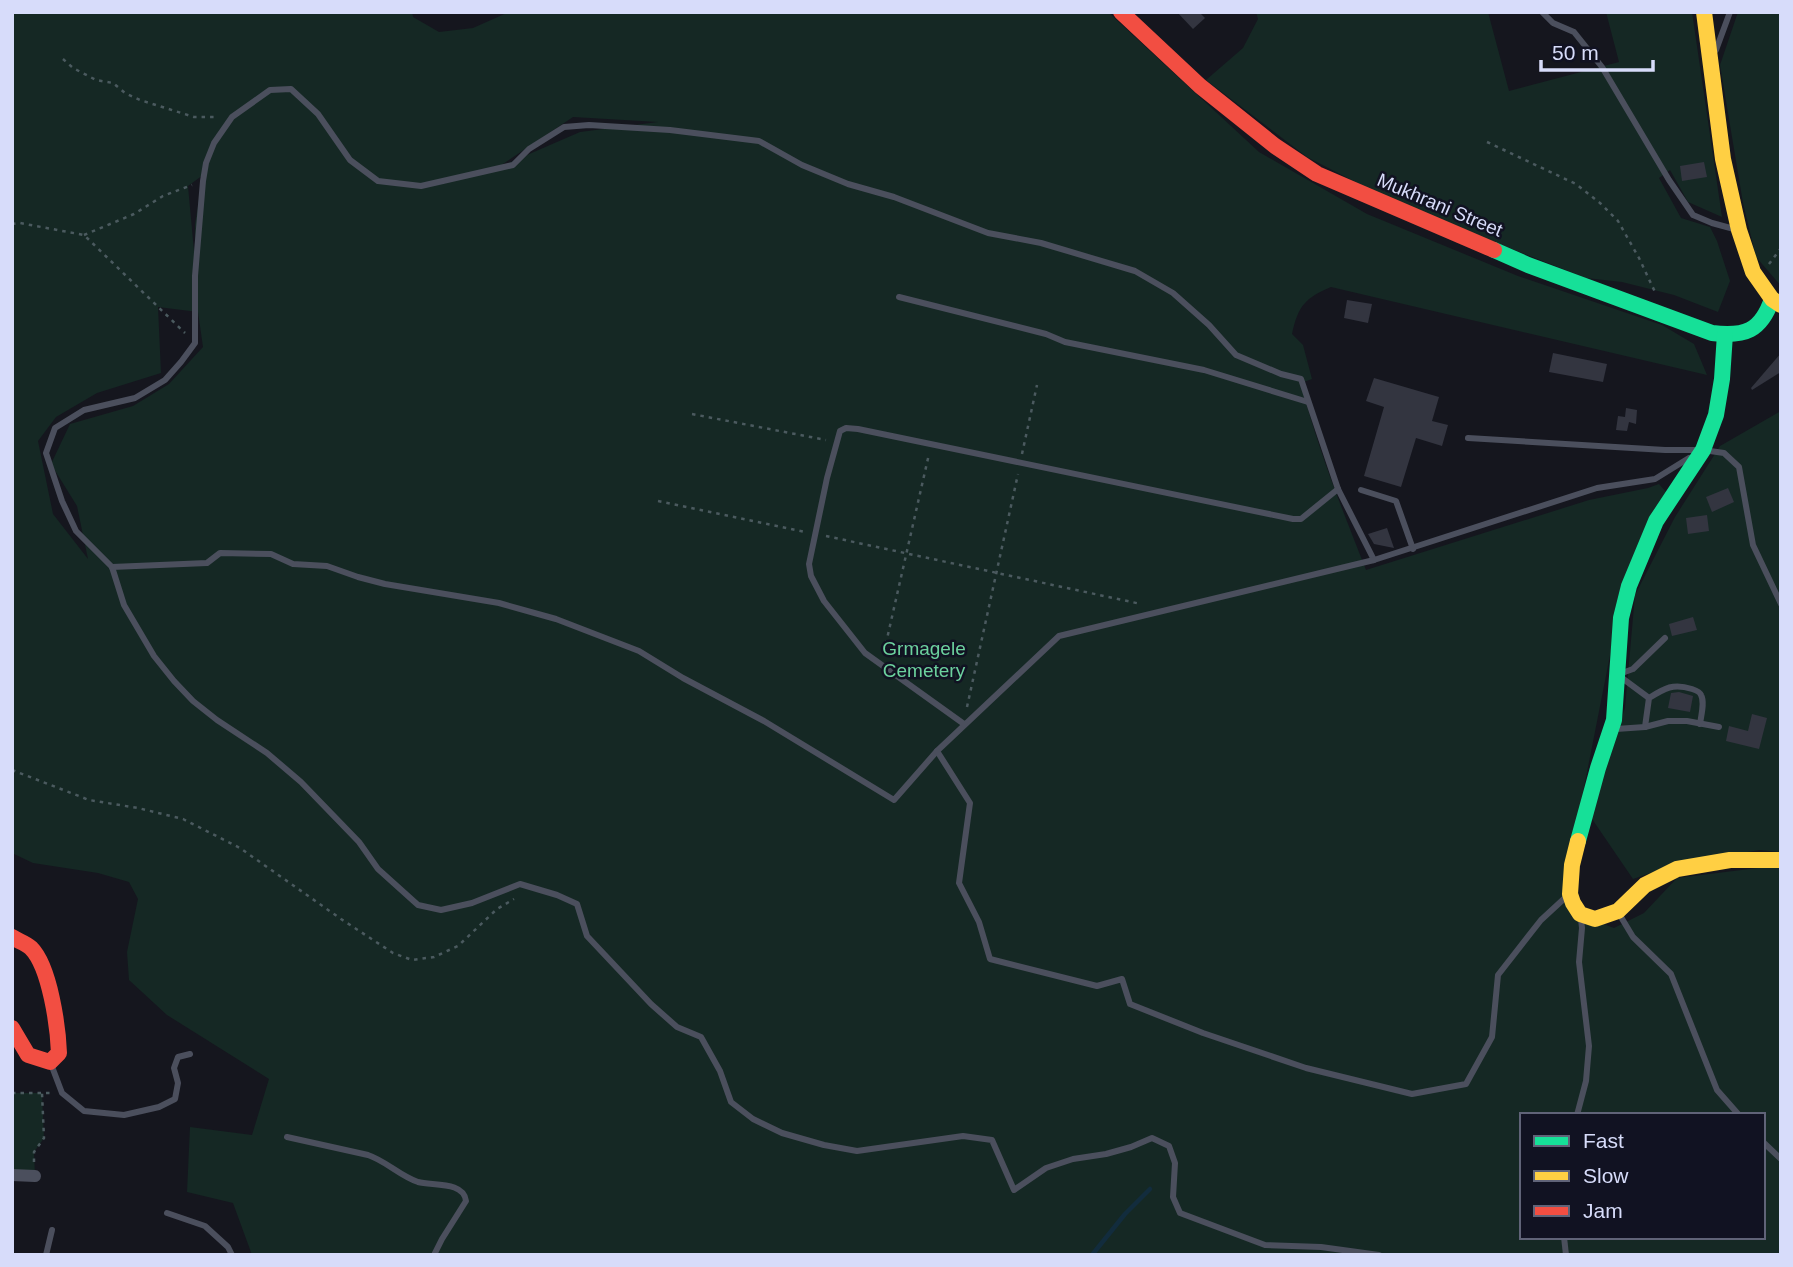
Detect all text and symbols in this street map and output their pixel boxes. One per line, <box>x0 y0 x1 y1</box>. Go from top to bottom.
scale bar <box>1541 28 1653 72</box>
text: 50 m <box>1552 41 1599 64</box>
street label: Mukhrani Street <box>1374 169 1506 241</box>
park label: Grmagele Cemetery <box>882 638 966 681</box>
legend <box>1520 1113 1765 1239</box>
text: Fast <box>1583 1129 1624 1152</box>
text: Slow <box>1583 1164 1629 1187</box>
text: Jam <box>1583 1199 1623 1222</box>

